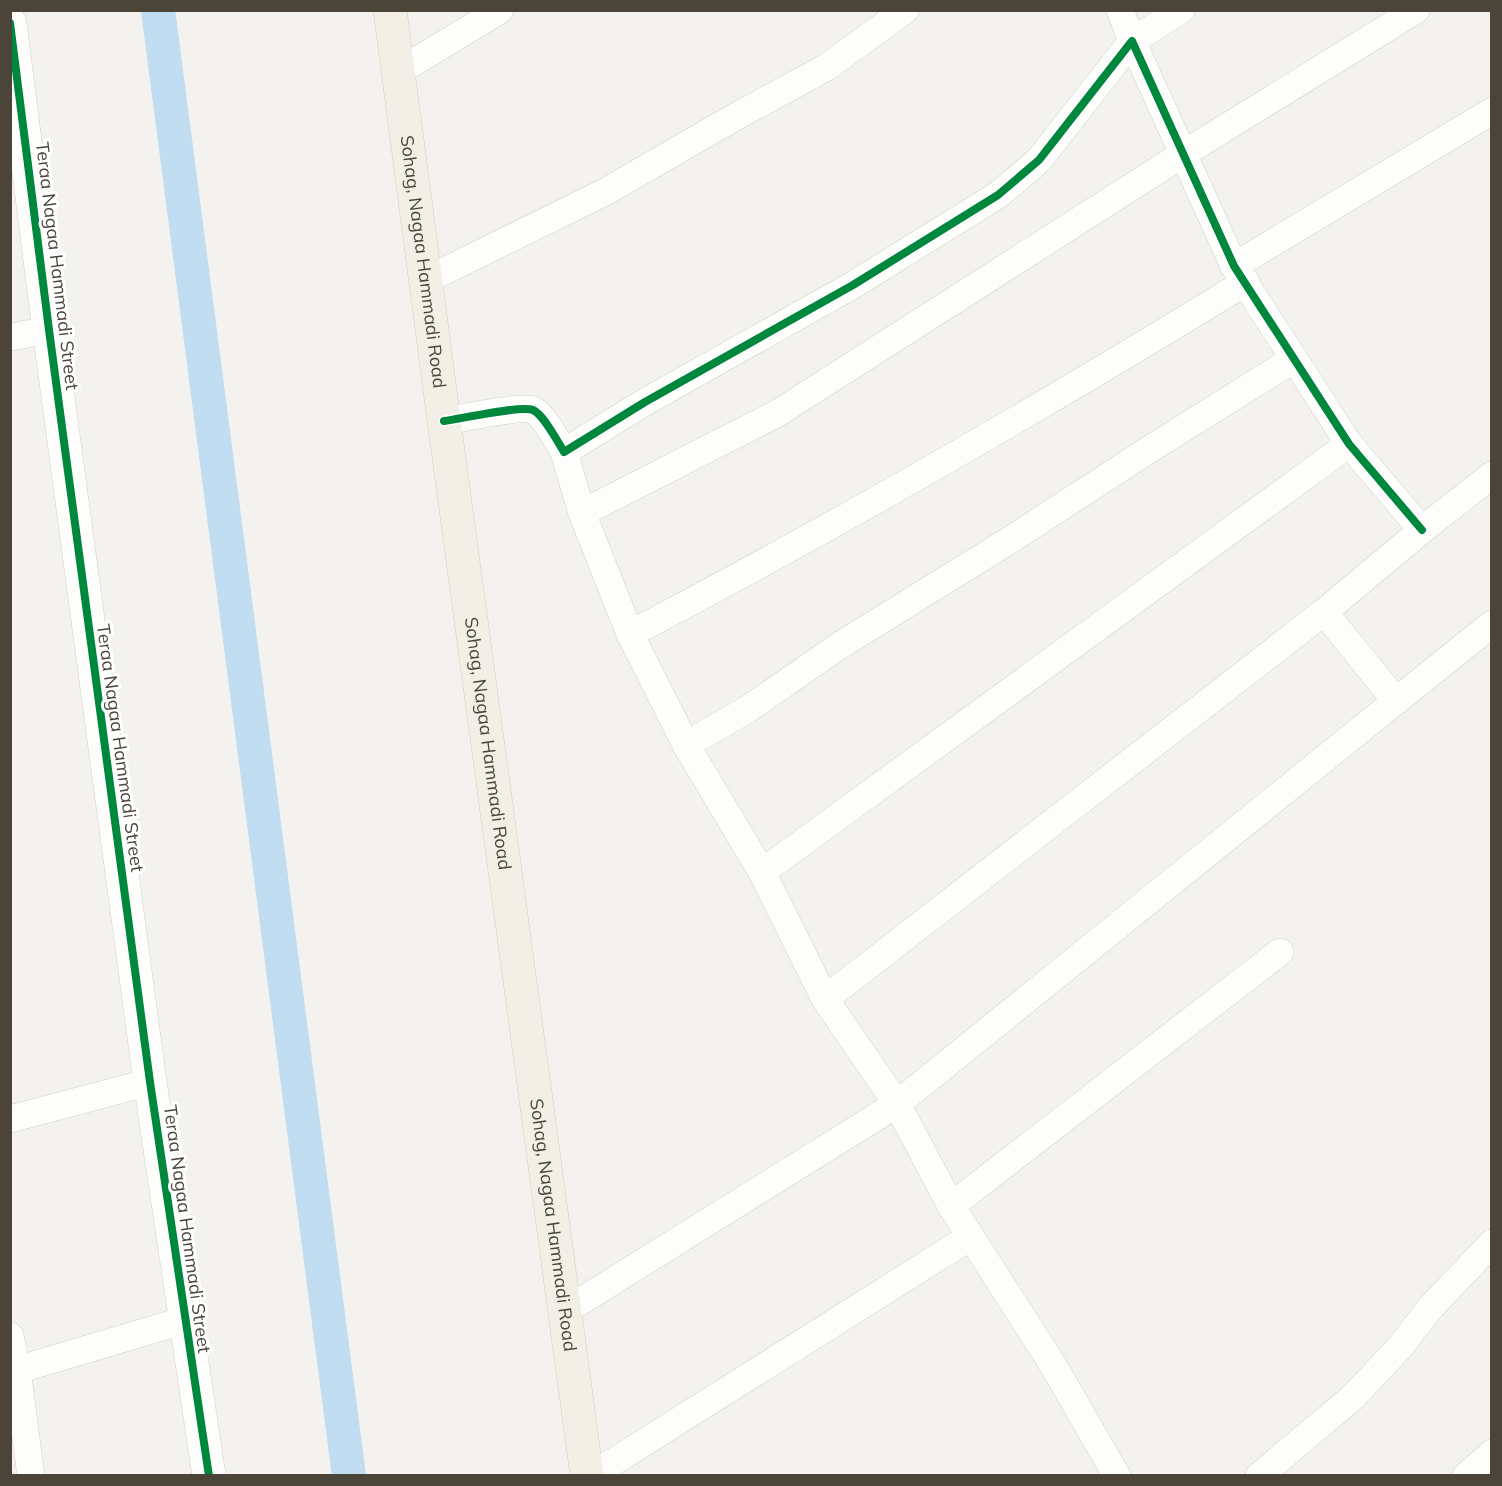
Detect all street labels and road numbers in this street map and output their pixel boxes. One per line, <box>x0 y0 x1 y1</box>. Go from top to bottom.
street label: Sohag, Nagaa Hammadi Road <box>396 134 452 390</box>
street label: Teraa Nagaa Hammadi Street <box>31 140 84 391</box>
street label: Sohag, Nagaa Hammadi Road <box>460 616 517 871</box>
street label: Teraa Nagaa Hammadi Street <box>92 623 149 873</box>
street label: Sohag, Nagaa Hammadi Road <box>525 1097 582 1353</box>
street label: Teraa Nagaa Hammadi Street <box>159 1104 216 1354</box>

